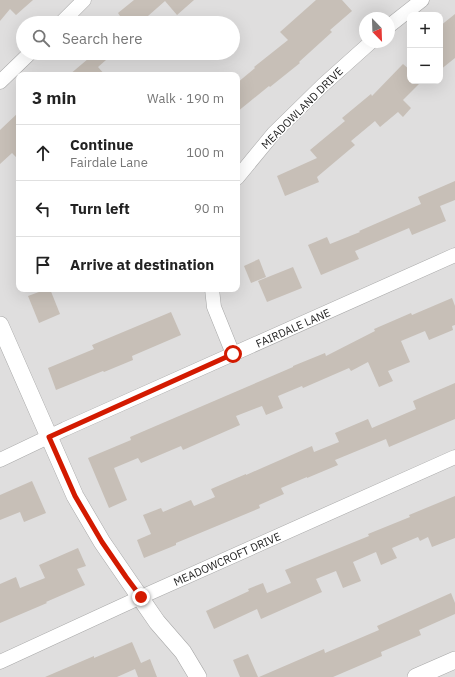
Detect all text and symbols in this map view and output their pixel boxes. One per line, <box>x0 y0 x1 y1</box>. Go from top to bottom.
north arrow <box>359 12 395 48</box>
map controls <box>407 12 443 84</box>
button: + <box>407 12 443 48</box>
search box <box>16 16 240 60</box>
icon: search <box>30 27 52 49</box>
text: Search here <box>62 29 142 48</box>
button: − <box>407 48 443 84</box>
street label: MEADOWLAND DRIVE <box>258 64 346 152</box>
text: 3 min <box>32 87 76 109</box>
text: Walk · 190 m <box>147 90 224 107</box>
text: Continue <box>70 135 134 154</box>
icon: ahead <box>32 142 54 164</box>
text: 100 m <box>186 144 224 161</box>
text: Fairdale Lane <box>70 154 148 171</box>
icon: left <box>32 198 54 220</box>
text: Turn left <box>70 199 130 218</box>
text: 90 m <box>194 200 224 217</box>
icon: arrive <box>32 254 54 276</box>
text: Arrive at destination <box>70 255 214 274</box>
street label: FAIRDALE LANE <box>254 305 332 351</box>
route start <box>224 345 242 363</box>
street label: MEADOWCROFT DRIVE <box>171 529 283 589</box>
route end <box>132 588 150 606</box>

